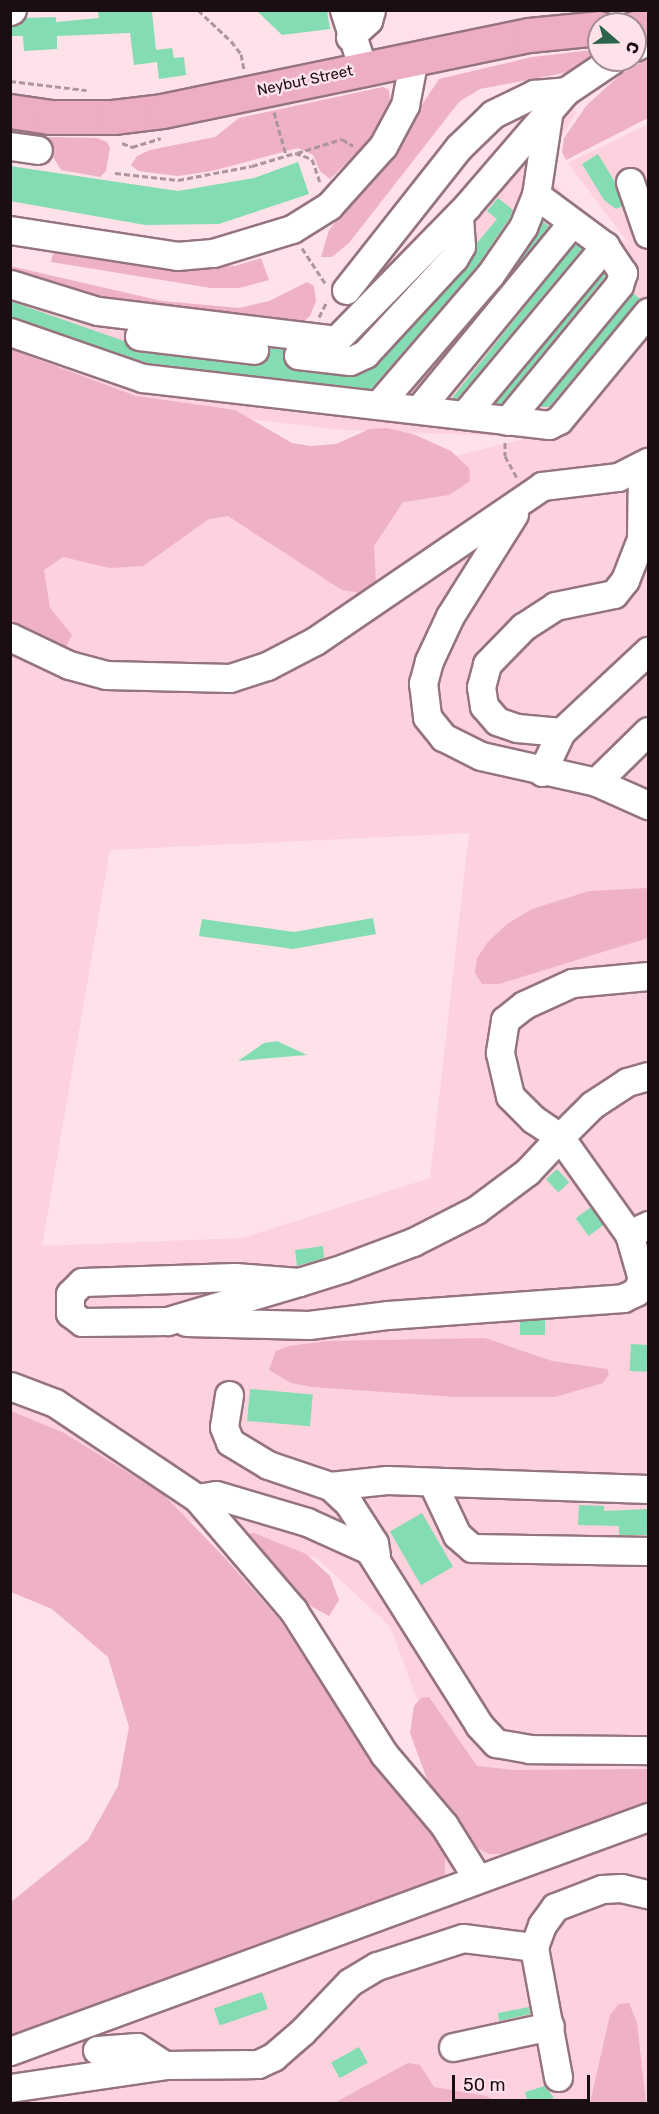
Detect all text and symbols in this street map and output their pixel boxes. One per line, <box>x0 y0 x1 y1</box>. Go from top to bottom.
north arrow <box>587 12 647 72</box>
text: С <box>622 39 643 56</box>
street label: Neybut Street <box>255 62 355 100</box>
scale bar <box>455 2063 593 2101</box>
text: 50 m <box>463 2074 506 2096</box>

